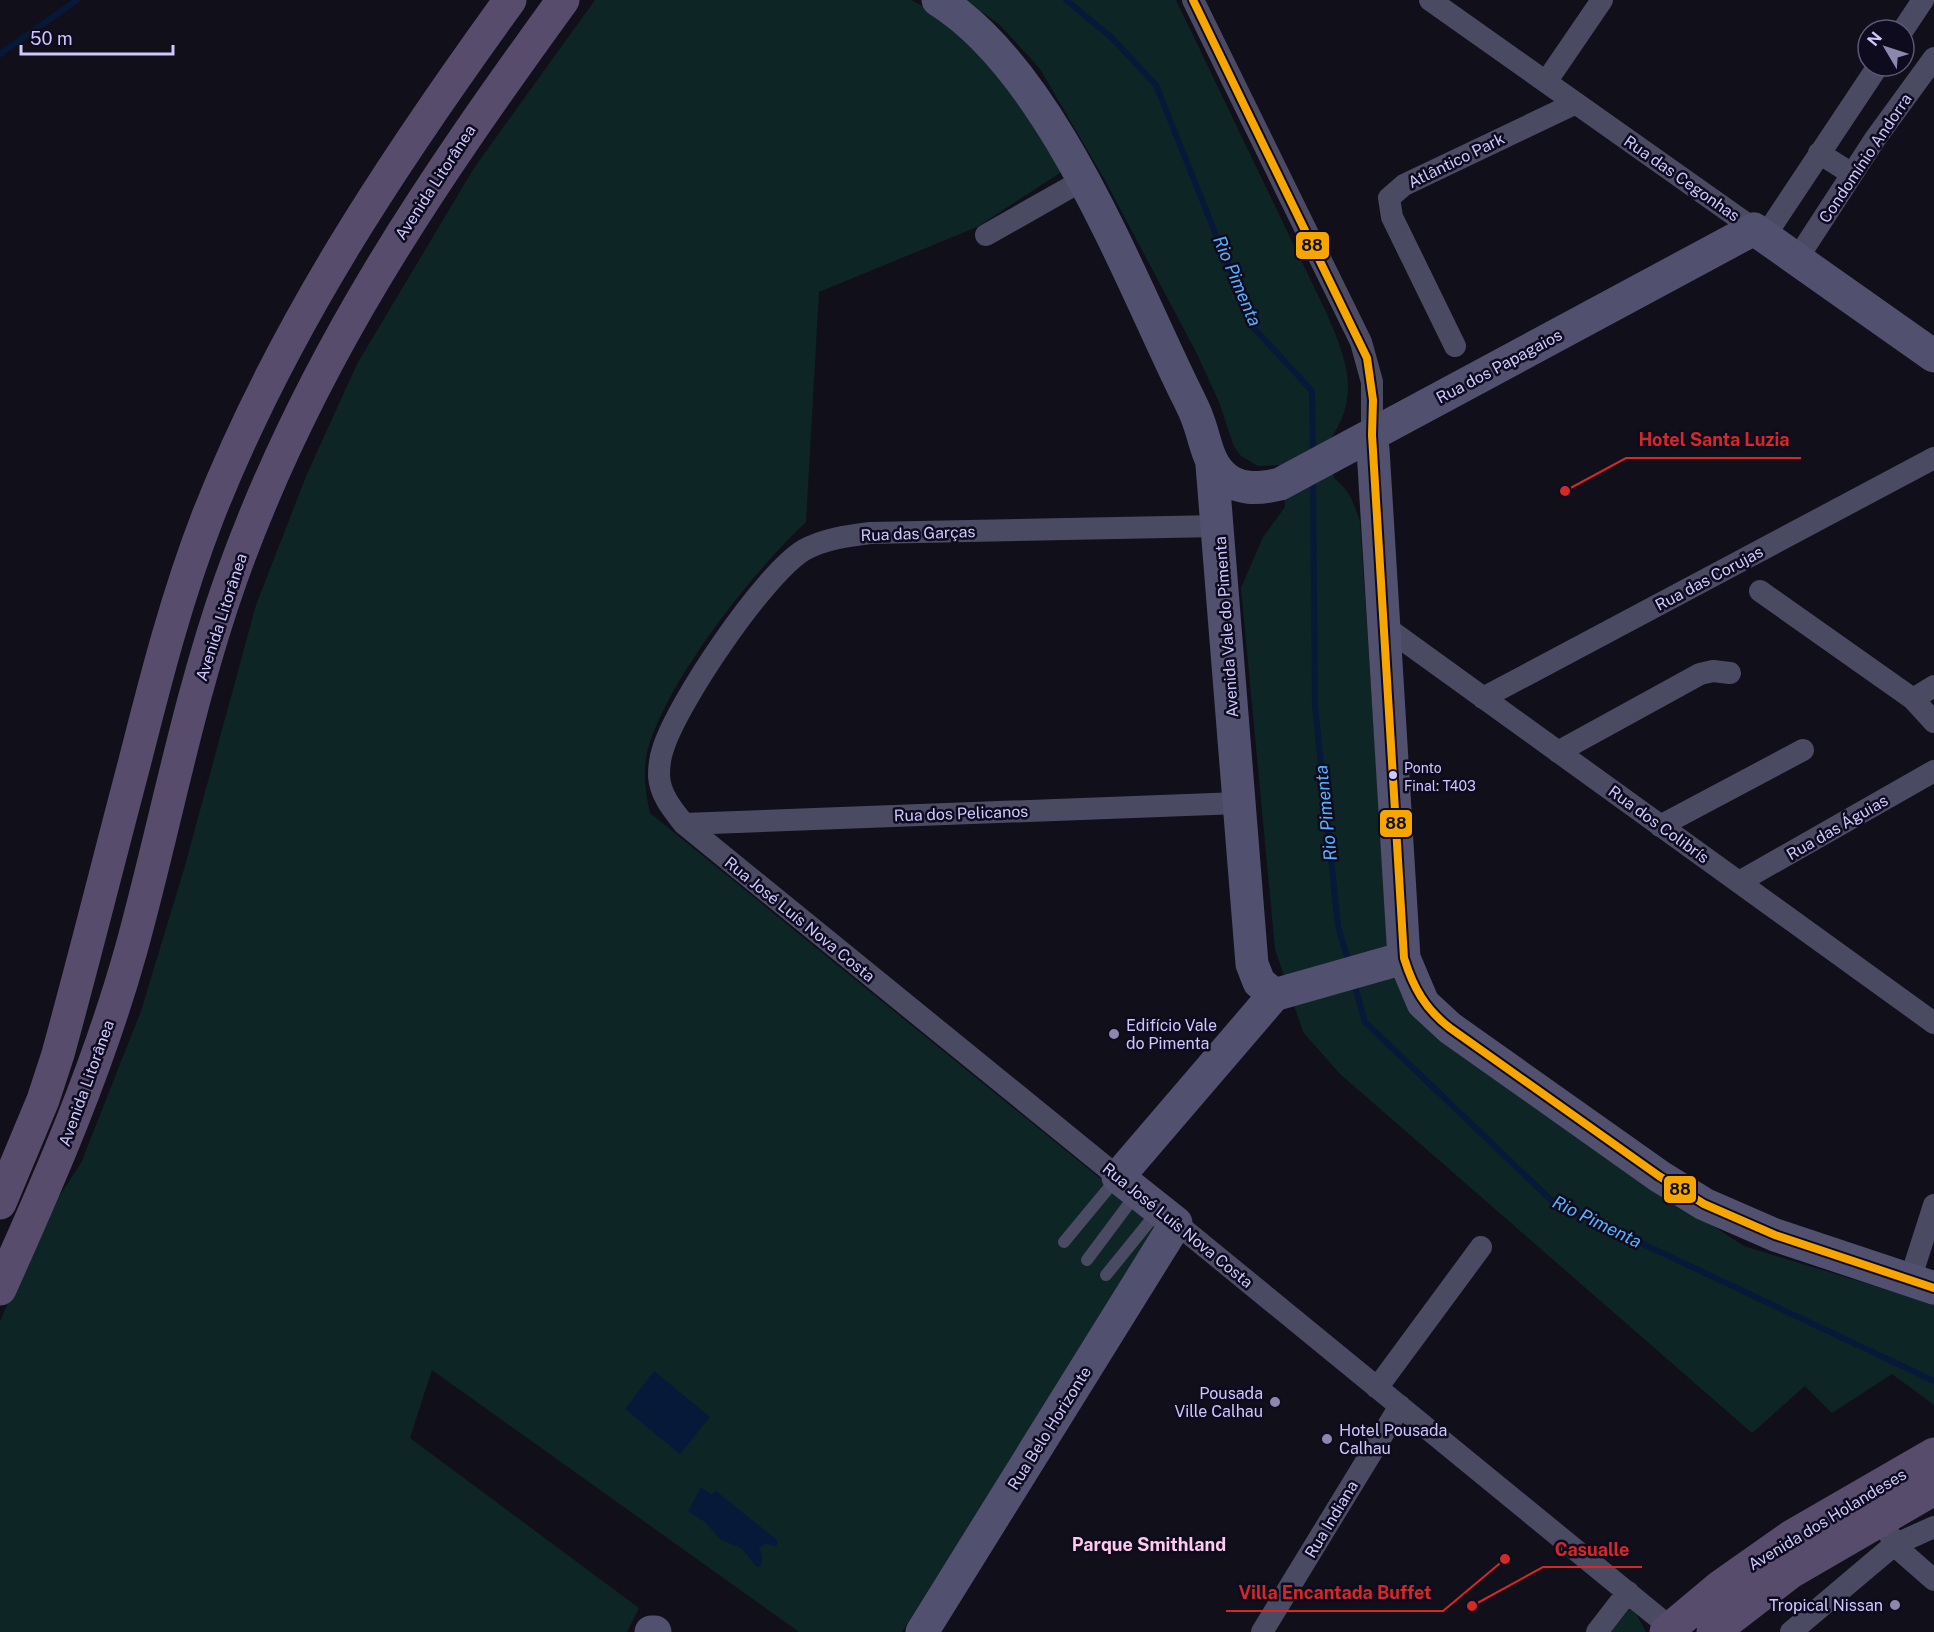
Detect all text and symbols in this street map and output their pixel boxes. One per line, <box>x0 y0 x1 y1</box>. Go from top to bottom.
scale bar <box>21 18 172 56</box>
north arrow <box>1856 18 1916 78</box>
text: 50 m <box>30 28 73 49</box>
text: N <box>1863 28 1886 50</box>
street label: Condomínio Andorra <box>1815 90 1916 227</box>
street label: Avenida Litorânea <box>391 121 480 243</box>
street label: Atlântico Park <box>1405 129 1508 192</box>
street label: Rua das Cegonhas <box>1620 131 1743 225</box>
line badge: 88 <box>1295 231 1330 260</box>
water label: Rio Pimenta <box>1209 232 1266 329</box>
text: 88 <box>1301 236 1323 255</box>
street label: Rua dos Papagaios <box>1433 325 1565 408</box>
callout: Hotel Santa Luzia <box>1626 422 1801 458</box>
text: Hotel Santa Luzia <box>1638 429 1790 450</box>
street label: Rua das Garças <box>860 522 976 545</box>
street label: Avenida Vale do Pimenta <box>1211 536 1242 718</box>
street label: Rua das Corujas <box>1652 542 1766 615</box>
street label: Avenida Litorânea <box>192 551 251 683</box>
place label: Ponto Final: T403 <box>1404 760 1476 794</box>
water label: Rio Pimenta <box>1310 764 1341 862</box>
marker: Ponto Final: T403 <box>1387 769 1399 781</box>
street label: Rua dos Colibrís <box>1605 782 1713 867</box>
street label: Rua das Águias <box>1783 790 1891 864</box>
street label: Rua dos Pelicanos <box>893 802 1029 825</box>
line badge: 88 <box>1379 809 1413 838</box>
text: 88 <box>1385 814 1407 833</box>
street label: Rua José Luís Nova Costa <box>721 853 879 986</box>
place label: Edifício Vale do Pimenta <box>1126 1016 1217 1053</box>
street label: Avenida Litorânea <box>55 1017 118 1149</box>
marker: Edifício Vale do Pimenta <box>1107 1027 1121 1041</box>
street label: Rua José Luís Nova Costa <box>1099 1159 1257 1292</box>
line badge: 88 <box>1663 1175 1697 1204</box>
text: 88 <box>1669 1180 1691 1199</box>
water label: Rio Pimenta <box>1549 1191 1645 1252</box>
street label: Rua Belo Horizonte <box>1004 1363 1095 1493</box>
place label: Pousada Ville Calhau <box>1174 1384 1263 1421</box>
marker: Pousada Ville Calhau <box>1268 1395 1282 1409</box>
place label: Hotel Pousada Calhau <box>1339 1421 1447 1458</box>
marker: Hotel Pousada Calhau <box>1320 1432 1334 1446</box>
street label: Avenida dos Holandeses <box>1745 1465 1910 1574</box>
street label: Rua Indiana <box>1301 1477 1362 1561</box>
callout: Casualle <box>1543 1531 1642 1567</box>
district label: Parque Smithland <box>1072 1534 1226 1555</box>
text: Casualle <box>1555 1539 1629 1560</box>
callout: Villa Encantada Buffet <box>1226 1575 1443 1611</box>
text: Villa Encantada Buffet <box>1238 1582 1432 1603</box>
place label: Tropical Nissan <box>1769 1596 1883 1615</box>
marker: Tropical Nissan <box>1888 1598 1902 1612</box>

